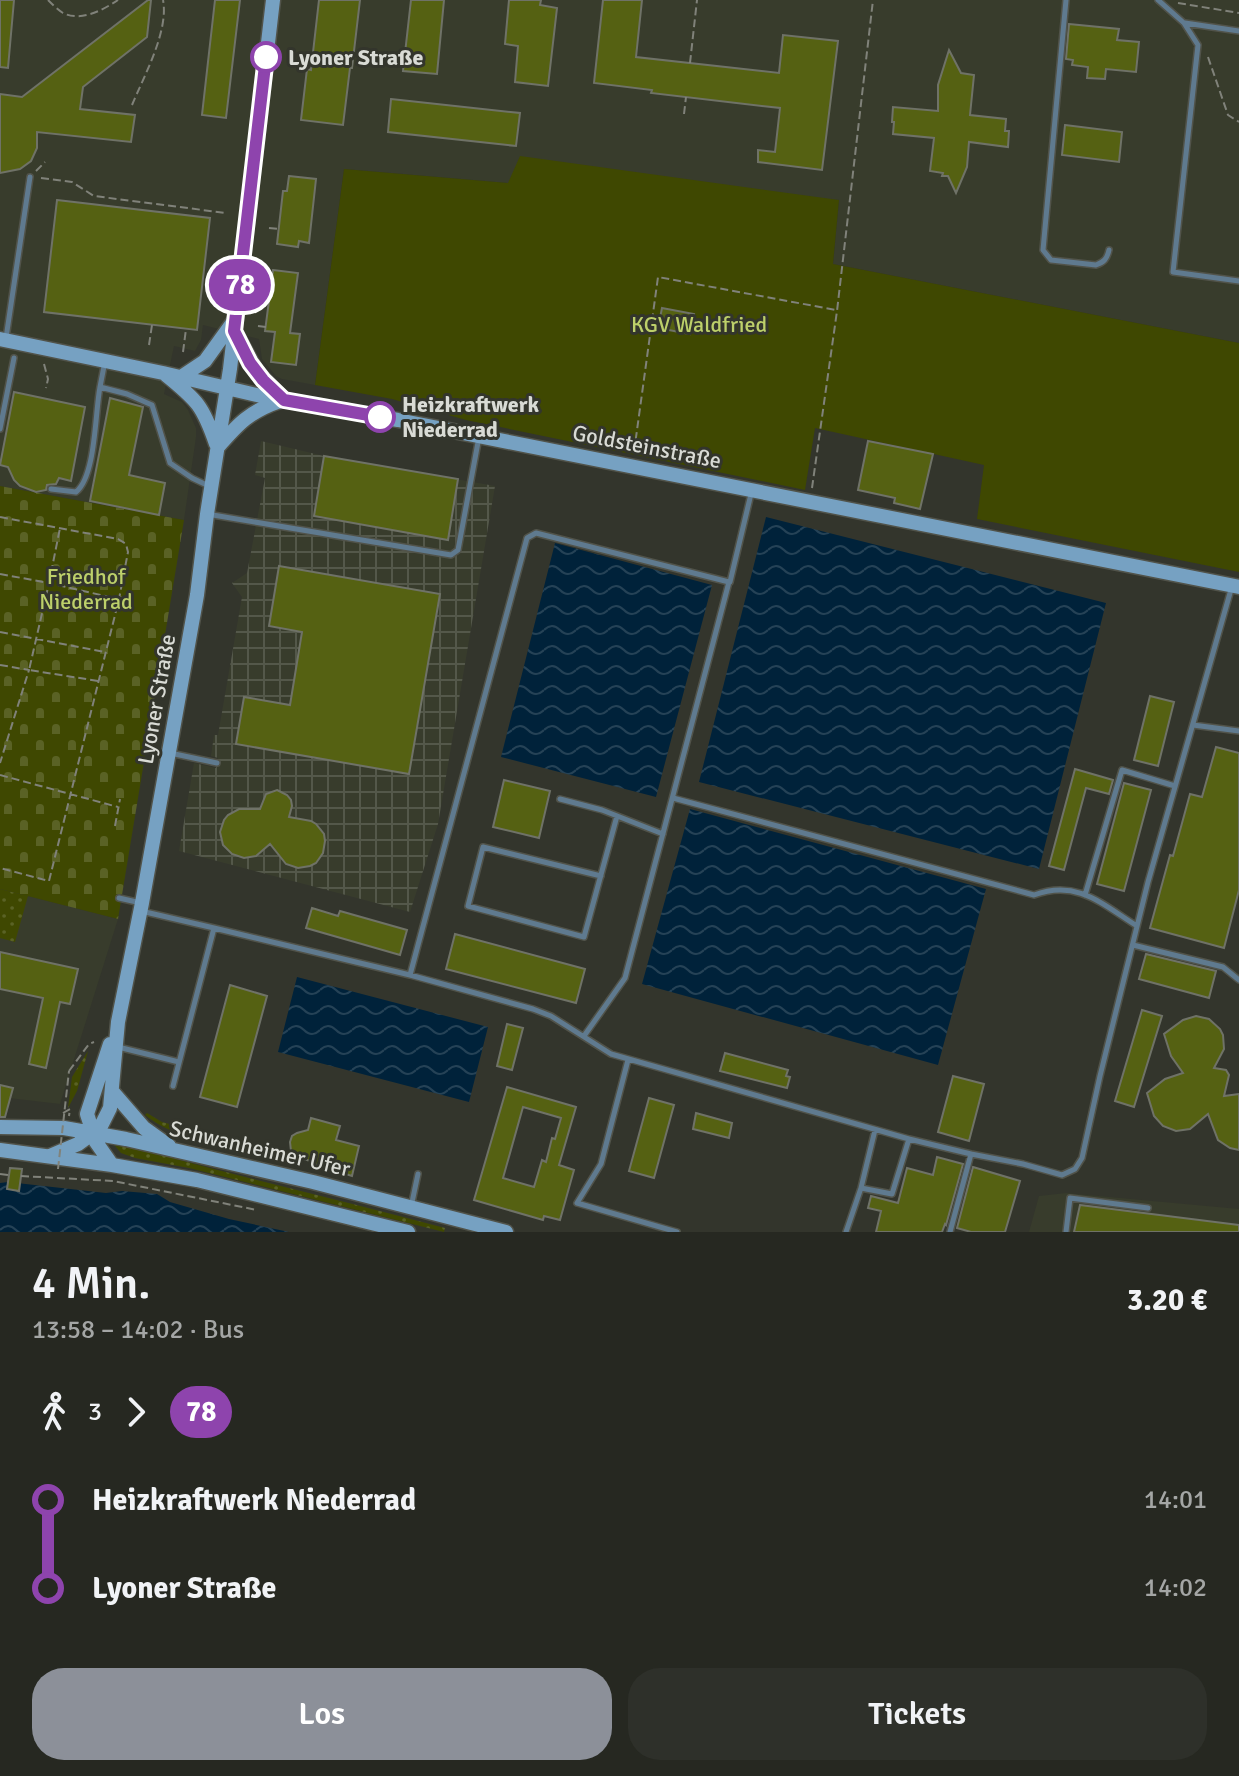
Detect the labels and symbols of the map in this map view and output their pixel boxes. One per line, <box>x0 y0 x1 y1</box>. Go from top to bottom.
marker: Lyoner Straße <box>251 42 281 72</box>
place label: Lyoner Straße <box>288 44 423 71</box>
line badge: 78 <box>204 259 276 311</box>
park label: KGV Waldfried <box>631 311 767 338</box>
place label: Heizkraftwerk Niederrad <box>402 391 539 443</box>
marker: Heizkraftwerk Niederrad <box>365 402 395 432</box>
street label: Goldsteinstraße <box>570 419 724 474</box>
park label: Friedhof Niederrad <box>39 563 133 615</box>
street label: Lyoner Straße <box>132 632 181 766</box>
street label: Schwanheimer Ufer <box>167 1115 353 1182</box>

